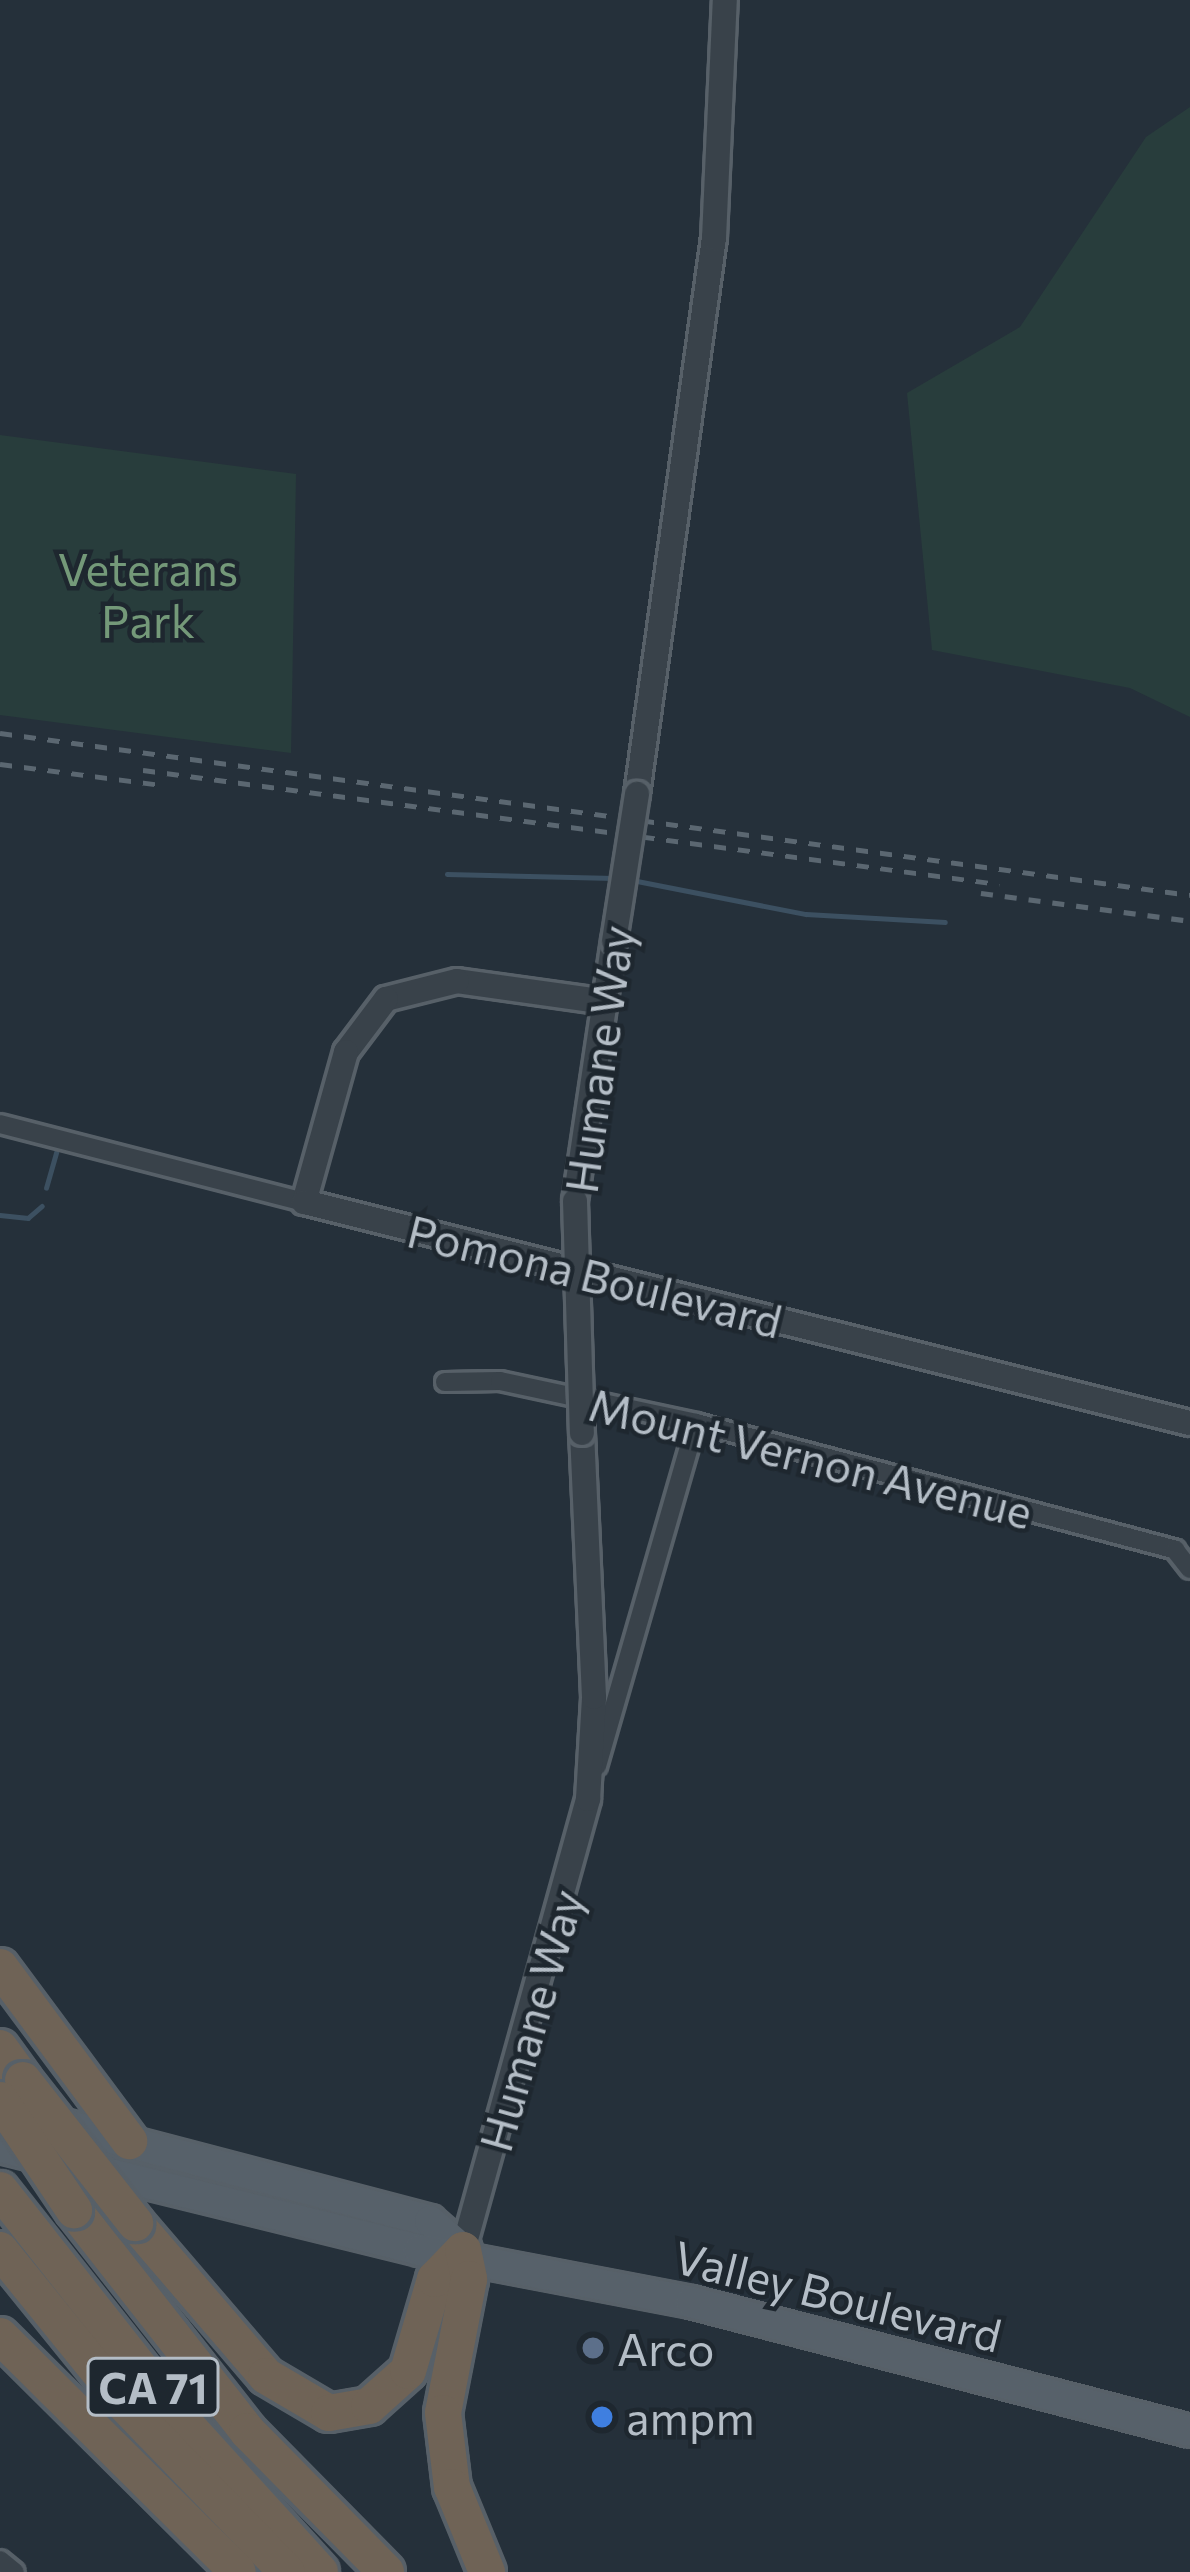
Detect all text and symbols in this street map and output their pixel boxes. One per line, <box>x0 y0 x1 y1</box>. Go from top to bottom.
park label: Veterans Park <box>58 541 238 647</box>
street label: Humane Way <box>552 922 644 1196</box>
street label: Pomona Boulevard <box>402 1202 788 1348</box>
street label: Mount Vernon Avenue <box>584 1376 1038 1538</box>
street label: Humane Way <box>467 1883 593 2157</box>
street label: Valley Boulevard <box>669 2228 1007 2362</box>
place label: Arco <box>617 2321 714 2375</box>
marker: Arco <box>580 2335 606 2361</box>
road number: CA 71 <box>84 2351 222 2423</box>
place label: ampm <box>626 2390 755 2444</box>
marker: ampm <box>589 2404 615 2430</box>

